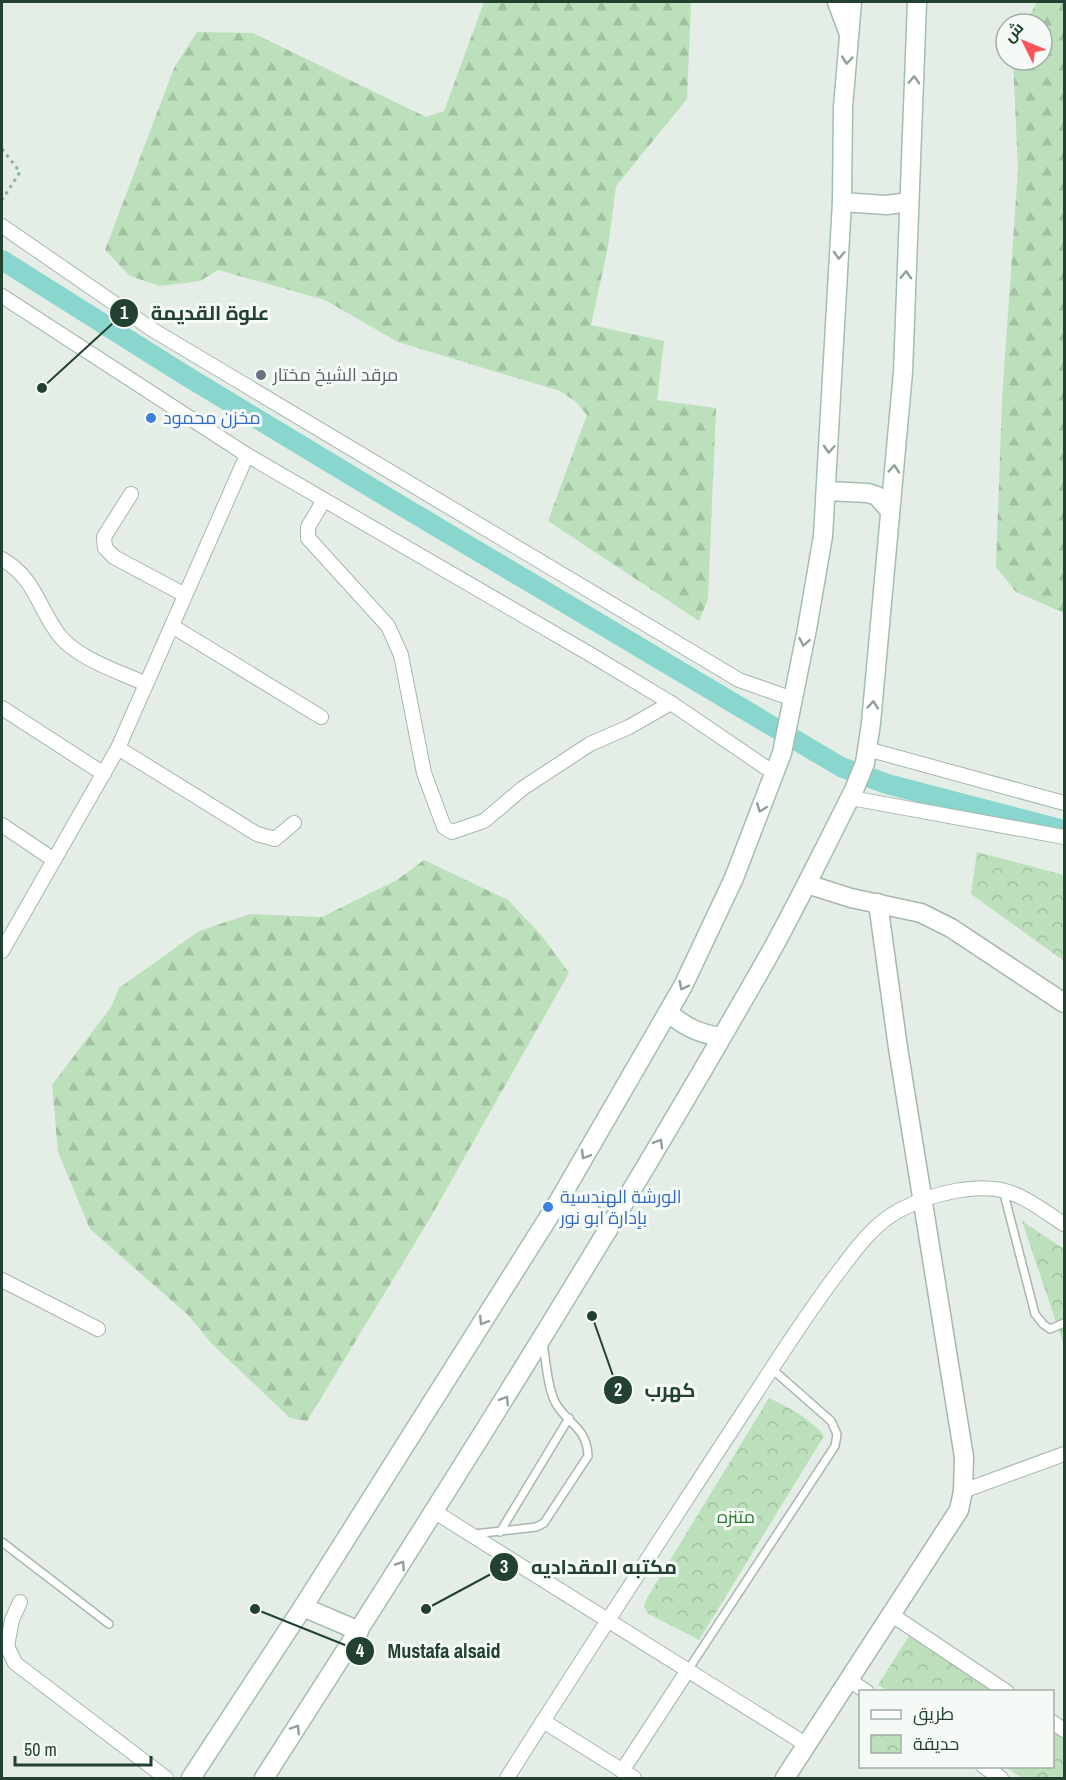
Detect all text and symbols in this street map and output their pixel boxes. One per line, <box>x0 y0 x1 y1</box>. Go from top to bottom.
north arrow <box>994 12 1054 72</box>
text: ش <box>998 17 1028 47</box>
one-way arrow <box>841 55 854 64</box>
one-way arrow <box>907 75 920 84</box>
one-way arrow <box>833 250 846 259</box>
one-way arrow <box>900 270 913 279</box>
callout: علوة القديمة <box>109 294 281 332</box>
text: علوة القديمة <box>151 299 269 326</box>
text: 1 <box>120 300 129 325</box>
place label: مرقد الشيخ مختار <box>272 362 398 387</box>
marker: مرقد الشيخ مختار <box>254 368 268 382</box>
place label: مخزن محمود <box>163 405 261 430</box>
marker: مخزن محمود <box>144 411 158 425</box>
one-way arrow <box>822 445 835 454</box>
one-way arrow <box>887 465 900 474</box>
one-way arrow <box>798 637 811 647</box>
one-way arrow <box>866 701 879 710</box>
one-way arrow <box>756 801 768 812</box>
one-way arrow <box>678 980 690 991</box>
one-way arrow <box>652 1139 664 1149</box>
one-way arrow <box>581 1149 593 1159</box>
place label: الورشة الهندسية بإدارة ابو نور <box>559 1184 682 1230</box>
marker: الورشة الهندسية بإدارة ابو نور <box>541 1200 555 1214</box>
one-way arrow <box>479 1315 491 1325</box>
callout: كهرب <box>603 1371 708 1409</box>
text: كهرب <box>645 1376 695 1403</box>
text: 2 <box>614 1377 622 1402</box>
one-way arrow <box>497 1396 509 1406</box>
park label: متنزه <box>717 1504 755 1529</box>
callout: مكتبه المقداديه <box>489 1548 690 1586</box>
text: مكتبه المقداديه <box>531 1553 677 1580</box>
text: 3 <box>500 1554 508 1579</box>
one-way arrow <box>394 1561 405 1572</box>
callout: Mustafa alsaid <box>345 1632 512 1670</box>
text: Mustafa alsaid <box>387 1637 501 1664</box>
text: 4 <box>356 1638 365 1663</box>
legend <box>859 1690 1054 1768</box>
text: طريق <box>913 1701 954 1726</box>
one-way arrow <box>288 1725 300 1735</box>
scale bar <box>15 1729 152 1767</box>
text: حديقة <box>913 1731 959 1756</box>
text: 50 m <box>24 1737 57 1762</box>

